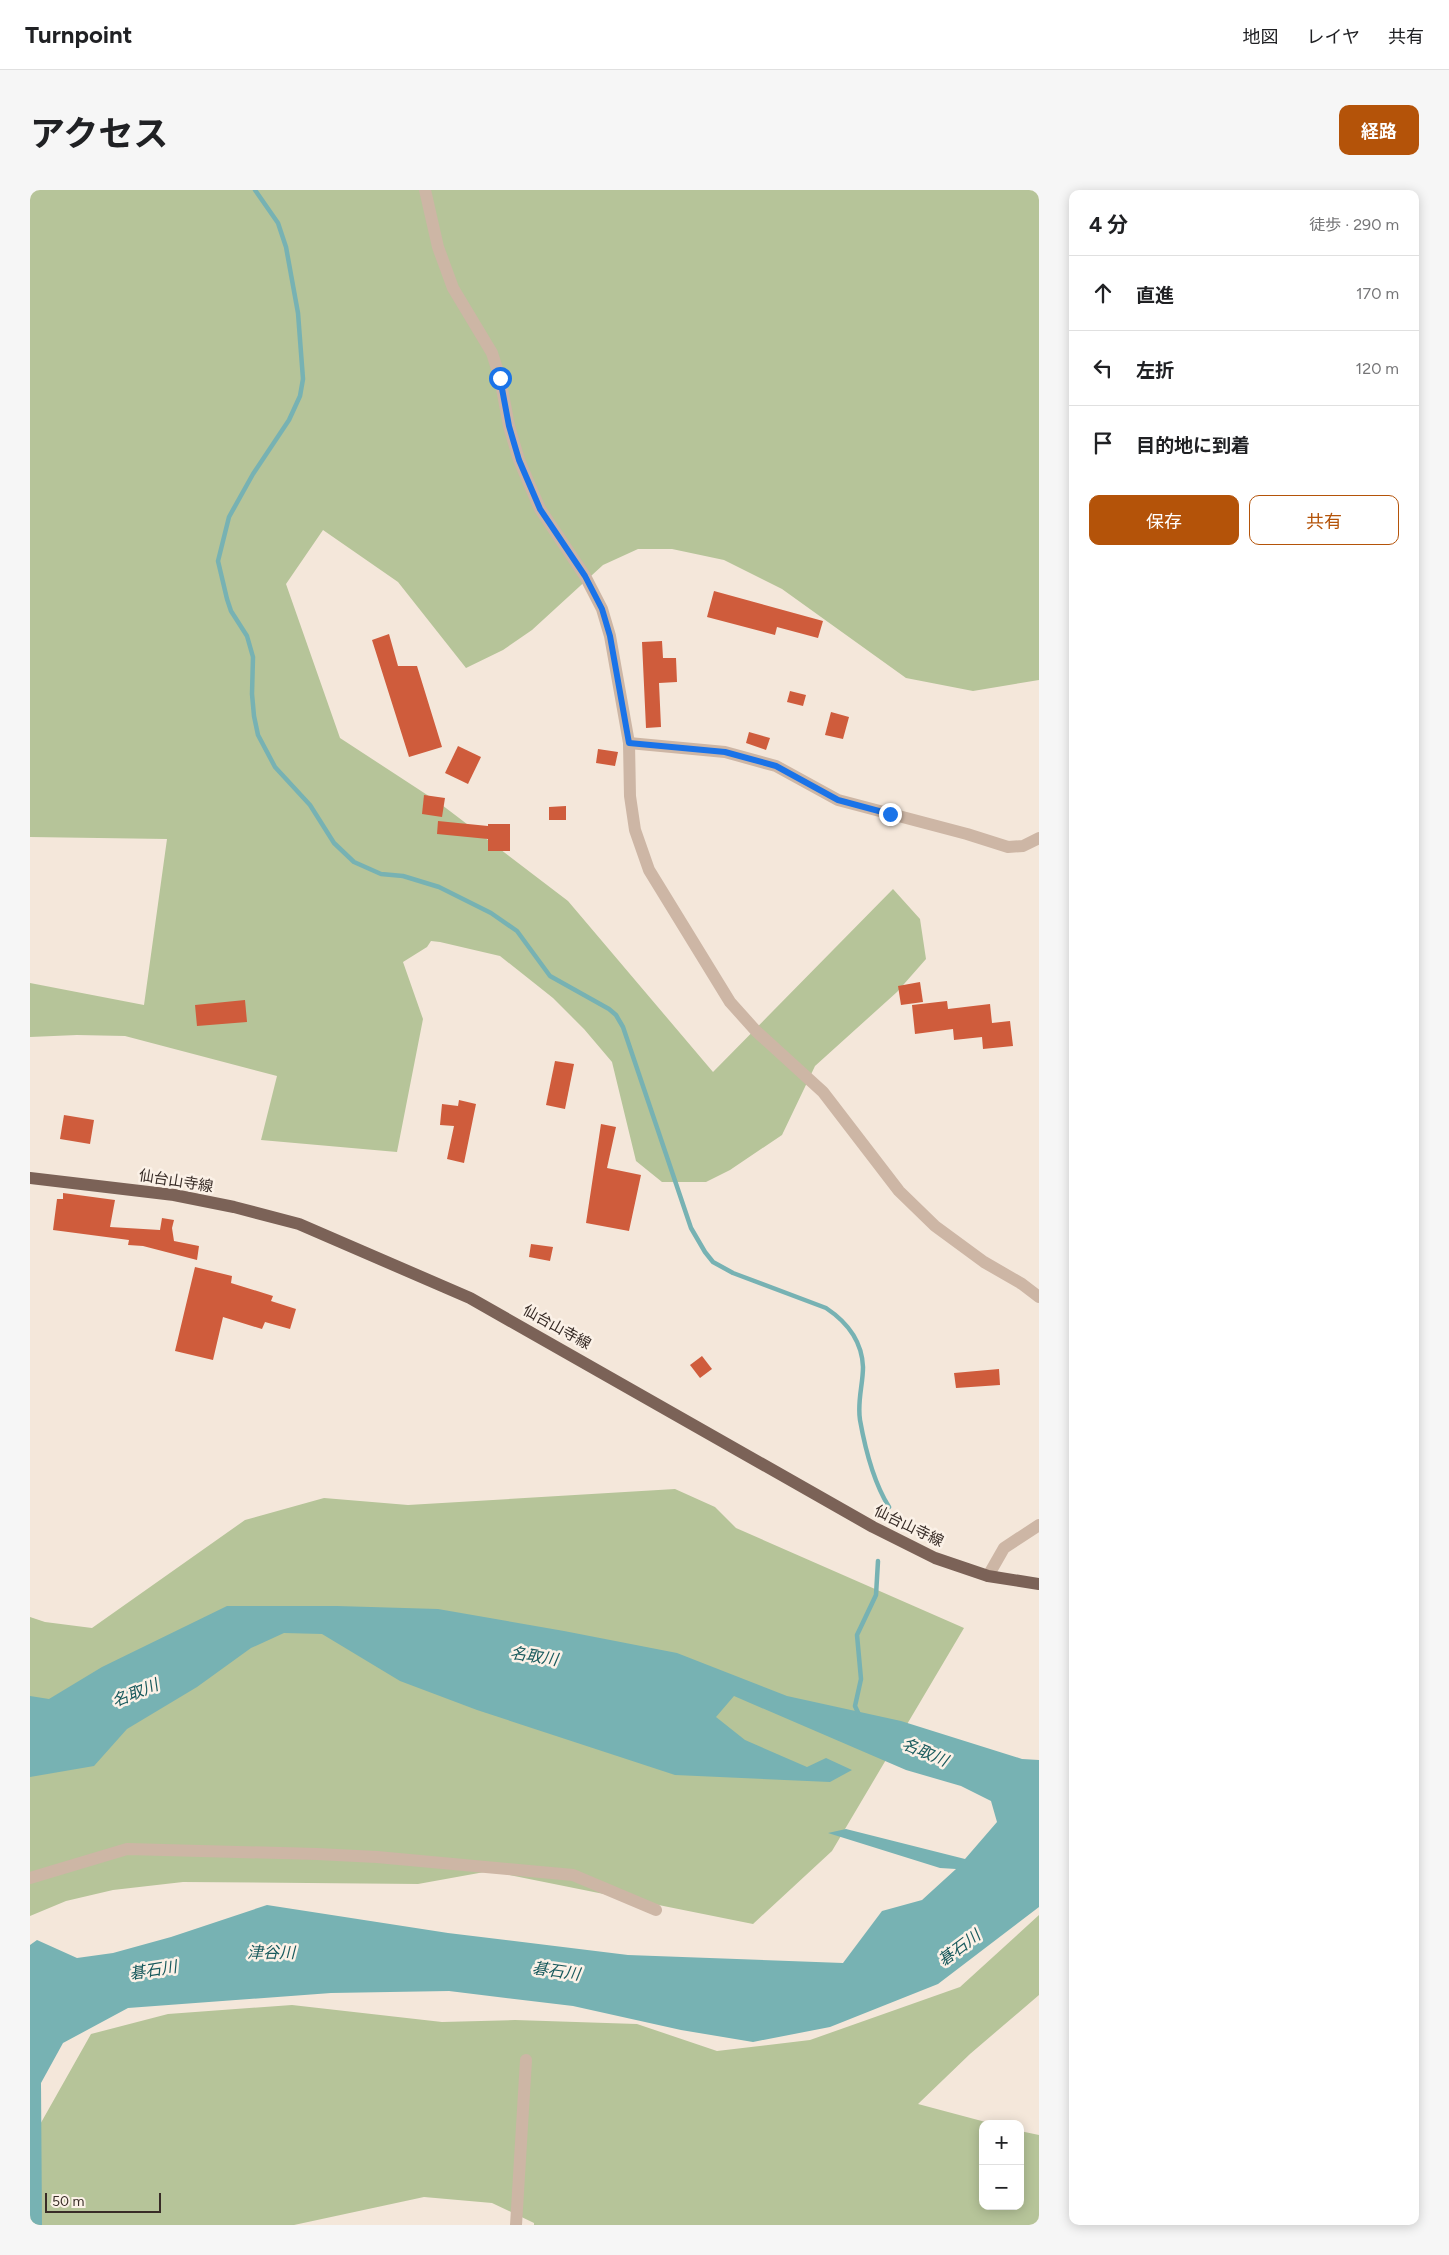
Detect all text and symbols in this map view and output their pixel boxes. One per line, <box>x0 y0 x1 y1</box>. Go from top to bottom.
text: Turnpoint <box>25 20 132 49</box>
text: 地図 <box>1243 26 1279 48</box>
text: レイヤ <box>1307 26 1360 48</box>
text: 共有 <box>1388 26 1424 48</box>
button: 経路 <box>1339 105 1419 155</box>
text: アクセス <box>30 113 168 155</box>
text: 4 分 <box>1089 212 1128 237</box>
text: 徒歩 · 290 m <box>1309 215 1399 234</box>
icon: ahead <box>1089 279 1117 307</box>
text: 直進 <box>1136 284 1174 307</box>
text: 170 m <box>1356 284 1399 303</box>
icon: left <box>1089 354 1117 382</box>
text: 左折 <box>1136 359 1174 382</box>
text: 120 m <box>1356 359 1399 378</box>
route start <box>489 367 512 390</box>
icon: arrive <box>1089 429 1117 457</box>
text: 目的地に到着 <box>1136 434 1250 457</box>
button: 保存 <box>1089 495 1239 545</box>
button: 共有 <box>1249 495 1399 545</box>
route end <box>879 803 902 826</box>
street label: 仙台山寺線 <box>138 1166 214 1196</box>
street label: 仙台山寺線 <box>520 1301 594 1353</box>
street label: 仙台山寺線 <box>871 1501 947 1551</box>
water label: 名取川 <box>509 1643 561 1669</box>
water label: 名取川 <box>109 1674 163 1711</box>
water label: 名取川 <box>899 1734 953 1771</box>
water label: 碁石川 <box>934 1925 985 1970</box>
water label: 津谷川 <box>247 1943 297 1962</box>
water label: 碁石川 <box>128 1957 180 1983</box>
water label: 碁石川 <box>531 1958 583 1984</box>
map controls <box>979 2120 1024 2210</box>
button: + <box>979 2120 1024 2165</box>
button: − <box>979 2165 1024 2210</box>
scale bar <box>45 2190 161 2213</box>
text: 50 m <box>52 2193 84 2210</box>

